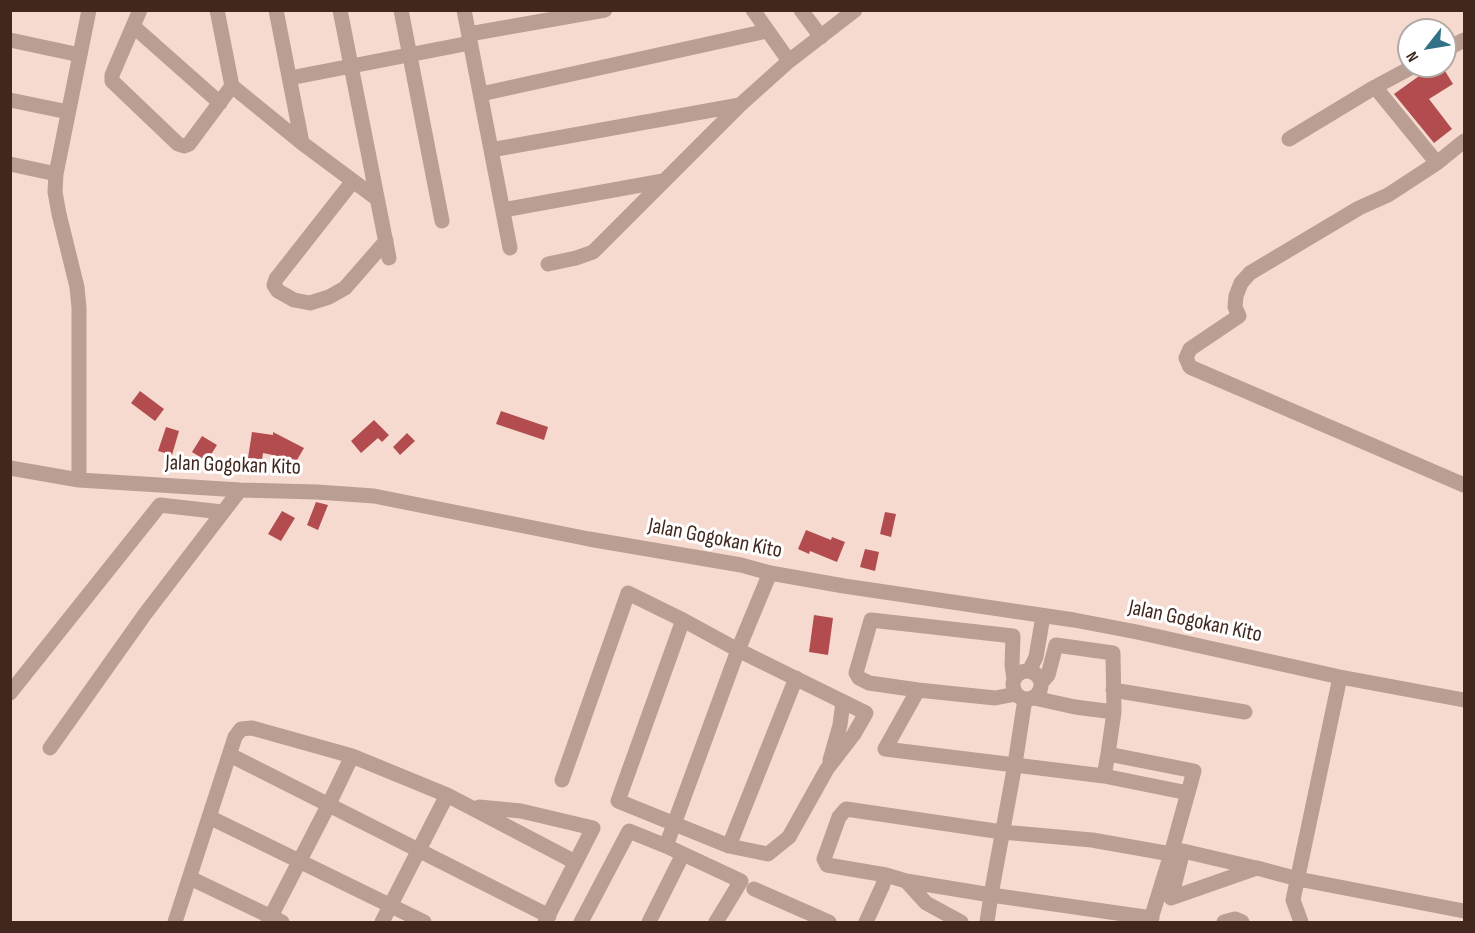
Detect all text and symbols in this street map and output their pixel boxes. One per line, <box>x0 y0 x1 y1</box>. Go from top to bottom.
north arrow <box>1397 18 1457 78</box>
text: N <box>1403 48 1423 65</box>
street label: Jalan Gogokan Kito <box>165 450 301 482</box>
street label: Jalan Gogokan Kito <box>646 513 784 565</box>
street label: Jalan Gogokan Kito <box>1126 595 1264 649</box>

